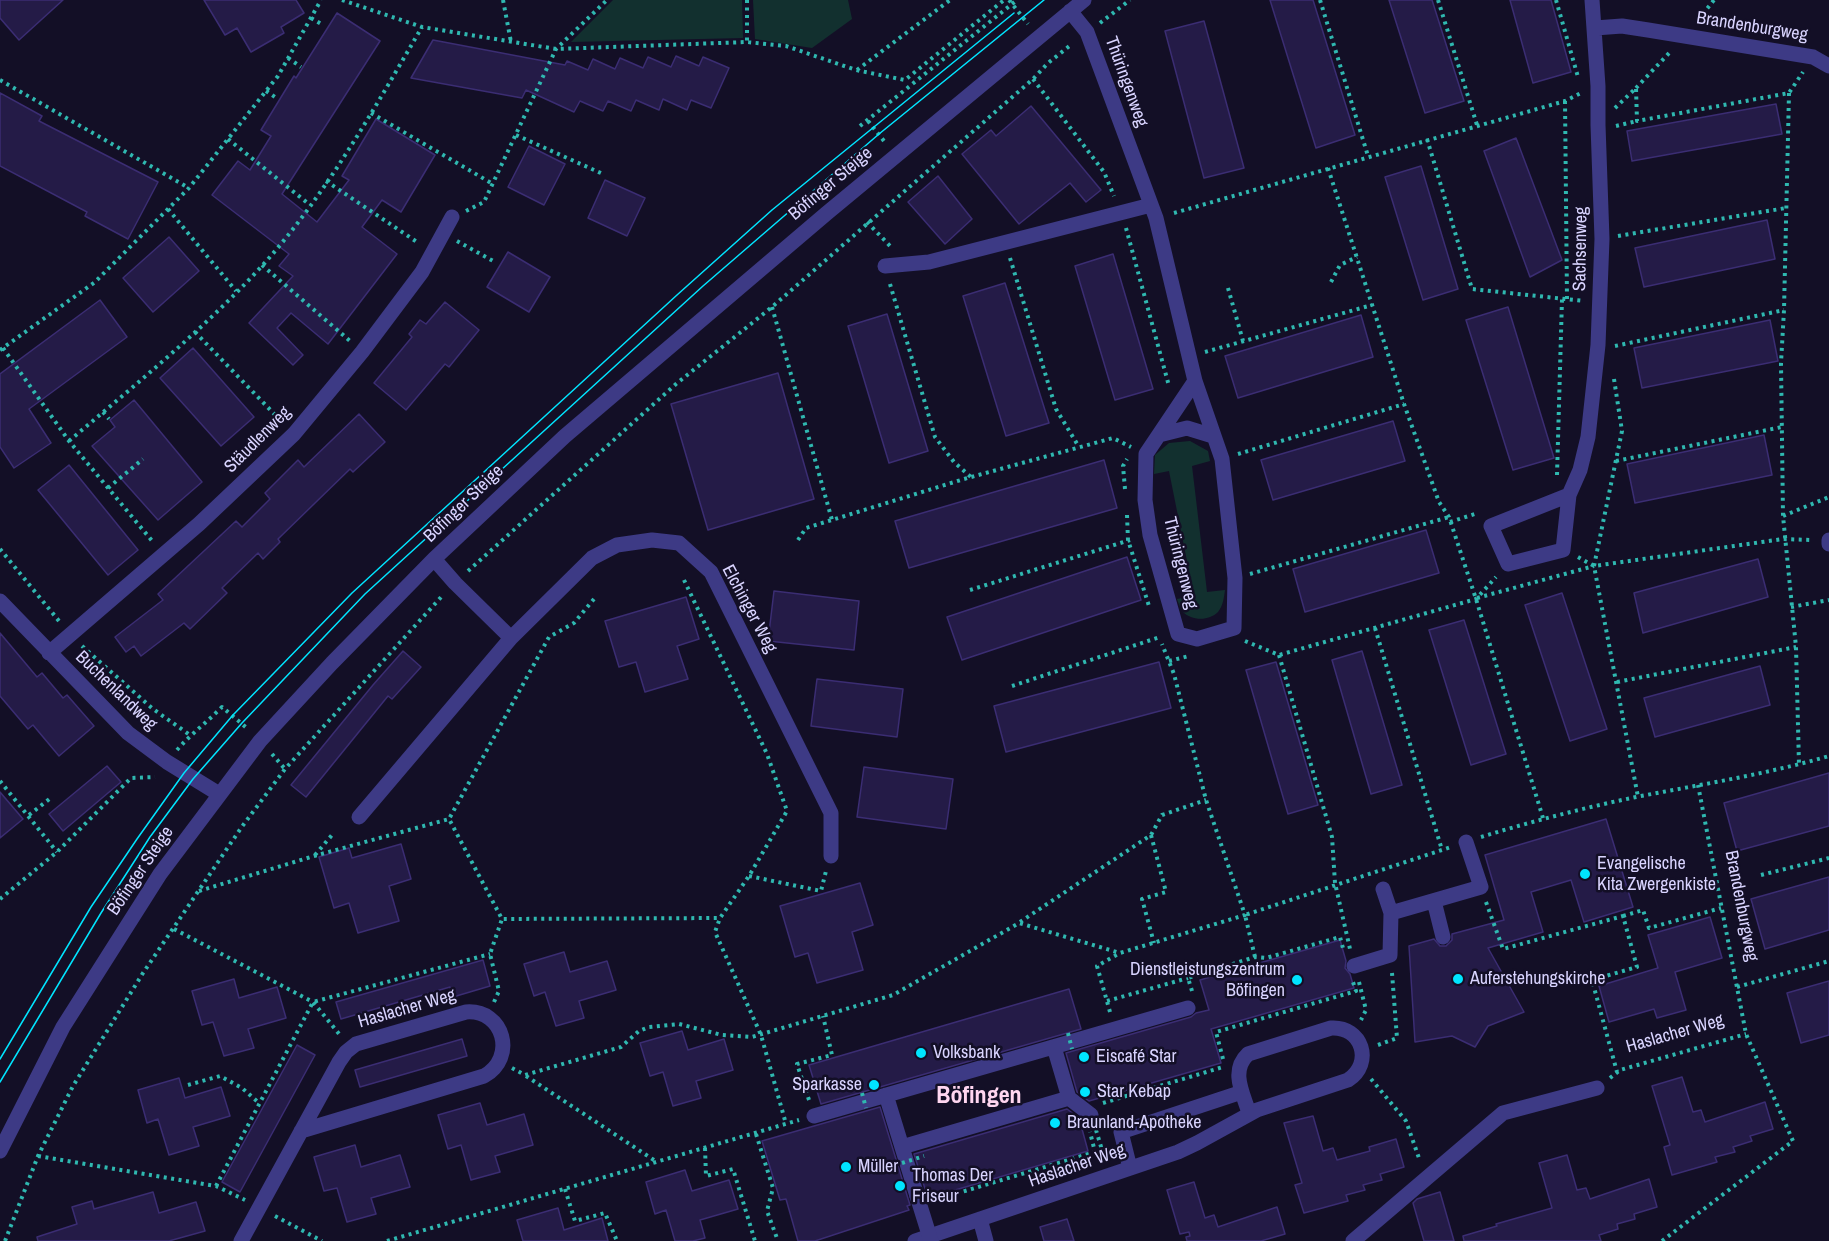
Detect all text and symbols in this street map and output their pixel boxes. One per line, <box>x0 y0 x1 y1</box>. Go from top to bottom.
street label: Brandenburgweg <box>1695 8 1809 46</box>
street label: Thüringenweg <box>1100 34 1152 130</box>
street label: Böfinger Steige <box>785 143 877 225</box>
street label: Sachsenweg <box>1569 207 1593 291</box>
street label: Stäudlenweg <box>220 402 296 478</box>
street label: Böfinger Steige <box>420 461 508 547</box>
street label: Thüringenweg <box>1158 515 1202 611</box>
street label: Elchinger Weg <box>717 561 781 657</box>
street label: Buchenlandweg <box>71 647 161 735</box>
street label: Böfinger Steige <box>103 822 179 920</box>
street label: Brandenburgweg <box>1720 849 1762 963</box>
place label: Evangelische Kita Zwergenkiste <box>1597 853 1716 896</box>
marker: Evangelische Kita Zwergenkiste <box>1578 867 1592 881</box>
place label: Dienstleistungszentrum Böfingen <box>1130 959 1285 1002</box>
place label: Auferstehungskirche <box>1470 968 1605 990</box>
marker: Auferstehungskirche <box>1451 972 1465 986</box>
marker: Dienstleistungszentrum Böfingen <box>1290 973 1304 987</box>
street label: Haslacher Weg <box>356 985 458 1033</box>
street label: Haslacher Weg <box>1624 1010 1726 1058</box>
place label: Volksbank <box>933 1042 1000 1064</box>
marker: Volksbank <box>914 1046 928 1060</box>
place label: Eiscafé Star <box>1096 1046 1176 1068</box>
marker: Eiscafé Star <box>1077 1050 1091 1064</box>
place label: Sparkasse <box>792 1074 862 1096</box>
marker: Sparkasse <box>867 1078 881 1092</box>
place label: Star Kebap <box>1097 1081 1171 1103</box>
district label: Böfingen <box>936 1083 1022 1111</box>
marker: Star Kebap <box>1078 1085 1092 1099</box>
place label: Braunland-Apotheke <box>1067 1112 1202 1134</box>
marker: Braunland-Apotheke <box>1048 1116 1062 1130</box>
street label: Haslacher Weg <box>1026 1139 1128 1193</box>
place label: Müller <box>858 1156 898 1178</box>
marker: Müller <box>839 1160 853 1174</box>
place label: Thomas Der Friseur <box>912 1165 993 1208</box>
marker: Thomas Der Friseur <box>893 1179 907 1193</box>

